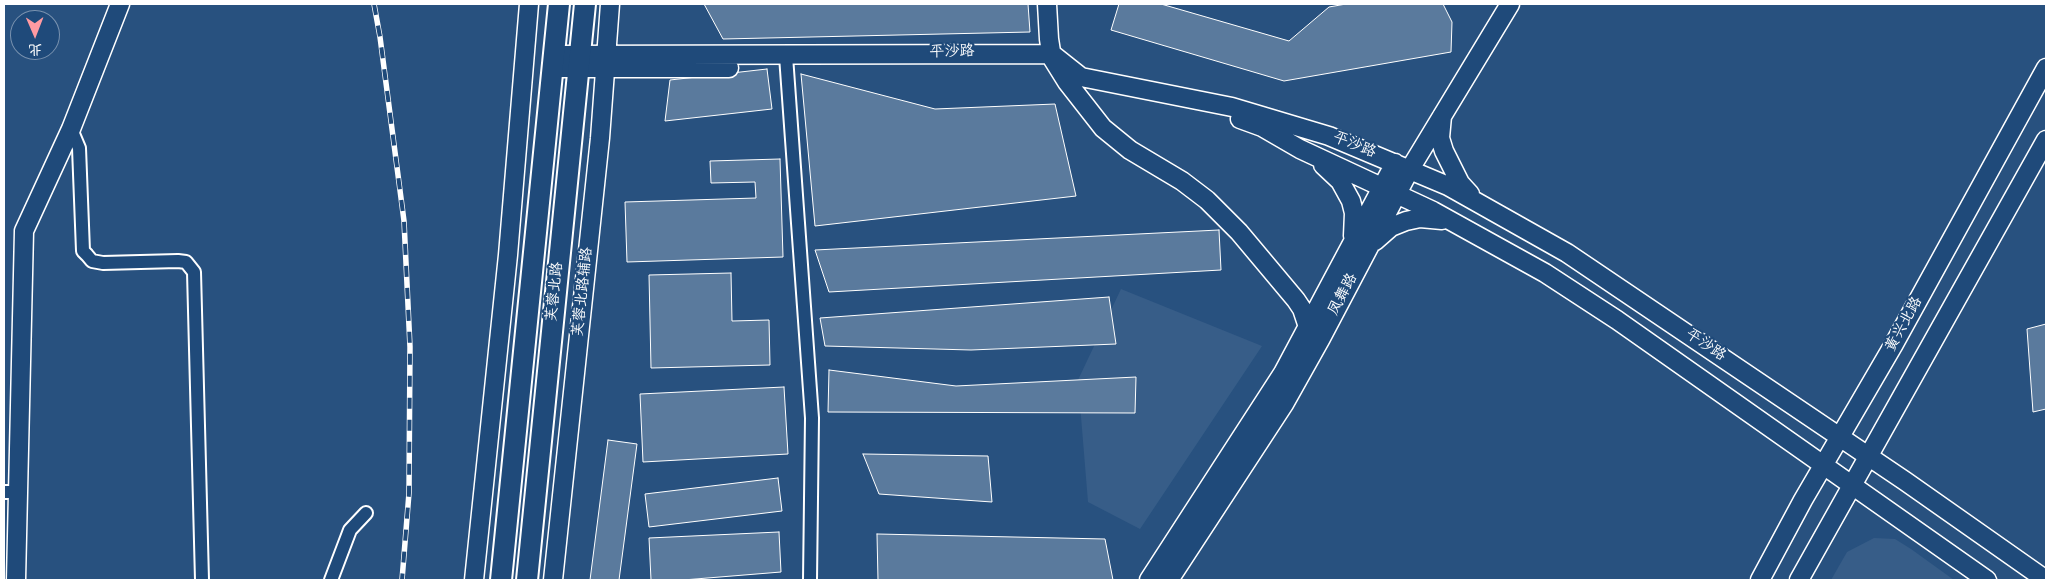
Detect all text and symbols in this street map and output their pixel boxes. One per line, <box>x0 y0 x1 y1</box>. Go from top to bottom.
north arrow <box>10 10 60 60</box>
text: 北 <box>28 38 42 60</box>
street label: 平沙路 <box>929 44 975 62</box>
street label: 平沙路 <box>1330 129 1378 163</box>
street label: 芙蓉北路辅路 <box>570 246 598 338</box>
street label: 芙蓉北路 <box>544 261 568 323</box>
street label: 凤舞路 <box>1325 271 1363 319</box>
street label: 黄兴北路 <box>1883 294 1927 356</box>
street label: 平沙路 <box>1681 326 1729 366</box>

